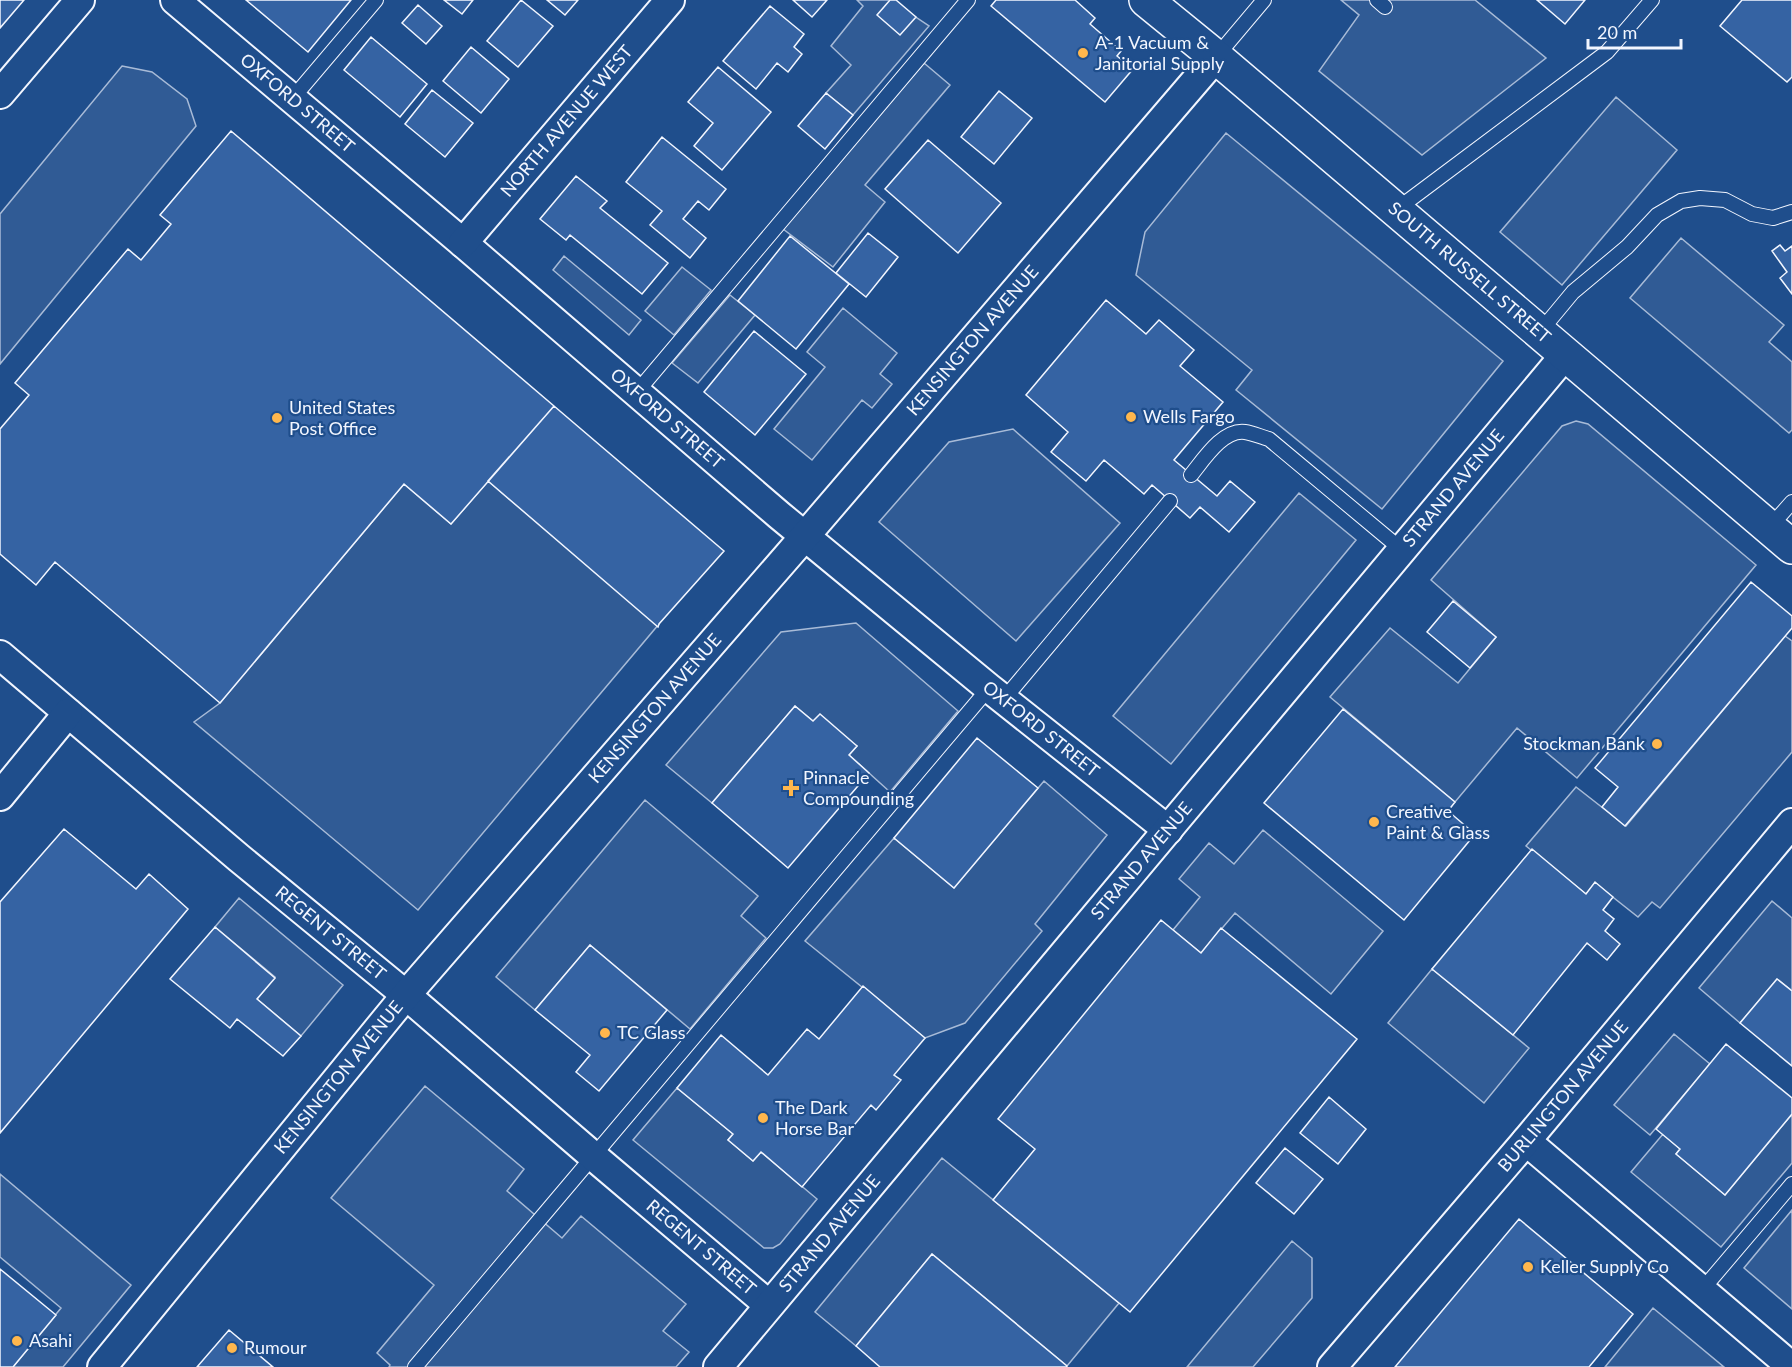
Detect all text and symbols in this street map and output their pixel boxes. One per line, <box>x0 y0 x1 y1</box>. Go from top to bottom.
scale bar <box>1588 12 1681 50</box>
text: 20 m <box>1597 21 1637 43</box>
place label: A-1 Vacuum & Janitorial Supply <box>1095 31 1225 74</box>
street label: NORTH AVENUE WEST <box>495 40 637 201</box>
marker: A-1 Vacuum & Janitorial Supply <box>1076 46 1090 60</box>
street label: OXFORD STREET <box>236 48 360 157</box>
street label: SOUTH RUSSELL STREET <box>1384 197 1556 347</box>
street label: KENSINGTON AVENUE <box>901 260 1042 420</box>
street label: OXFORD STREET <box>606 363 729 473</box>
place label: United States Post Office <box>289 396 395 439</box>
place label: Wells Fargo <box>1143 405 1235 427</box>
marker: Wells Fargo <box>1124 410 1138 424</box>
marker: United States Post Office <box>270 411 284 425</box>
street label: STRAND AVENUE <box>1397 424 1508 551</box>
street label: KENSINGTON AVENUE <box>583 628 725 787</box>
street label: OXFORD STREET <box>979 675 1105 782</box>
place label: Stockman Bank <box>1523 732 1646 754</box>
marker: Stockman Bank <box>1650 737 1664 751</box>
place label: Pinnacle Compounding <box>803 766 914 809</box>
marker: Pinnacle Compounding <box>784 781 798 795</box>
street label: STRAND AVENUE <box>1085 797 1196 923</box>
place label: Creative Paint & Glass <box>1386 800 1490 843</box>
marker: Creative Paint & Glass <box>1367 815 1381 829</box>
street label: REGENT STREET <box>271 881 391 984</box>
street label: KENSINGTON AVENUE <box>269 996 407 1158</box>
street label: BURLINGTON AVENUE <box>1493 1016 1632 1176</box>
place label: TC Glass <box>617 1021 686 1043</box>
marker: TC Glass <box>598 1026 612 1040</box>
place label: The Dark Horse Bar <box>775 1096 855 1139</box>
marker: The Dark Horse Bar <box>756 1111 770 1125</box>
street label: STRAND AVENUE <box>773 1170 884 1296</box>
street label: REGENT STREET <box>643 1194 761 1300</box>
place label: Keller Supply Co <box>1540 1255 1669 1277</box>
marker: Keller Supply Co <box>1521 1260 1535 1274</box>
place label: Asahi <box>29 1329 72 1351</box>
marker: Asahi <box>10 1334 24 1348</box>
place label: Rumour <box>244 1336 307 1358</box>
marker: Rumour <box>225 1341 239 1355</box>

